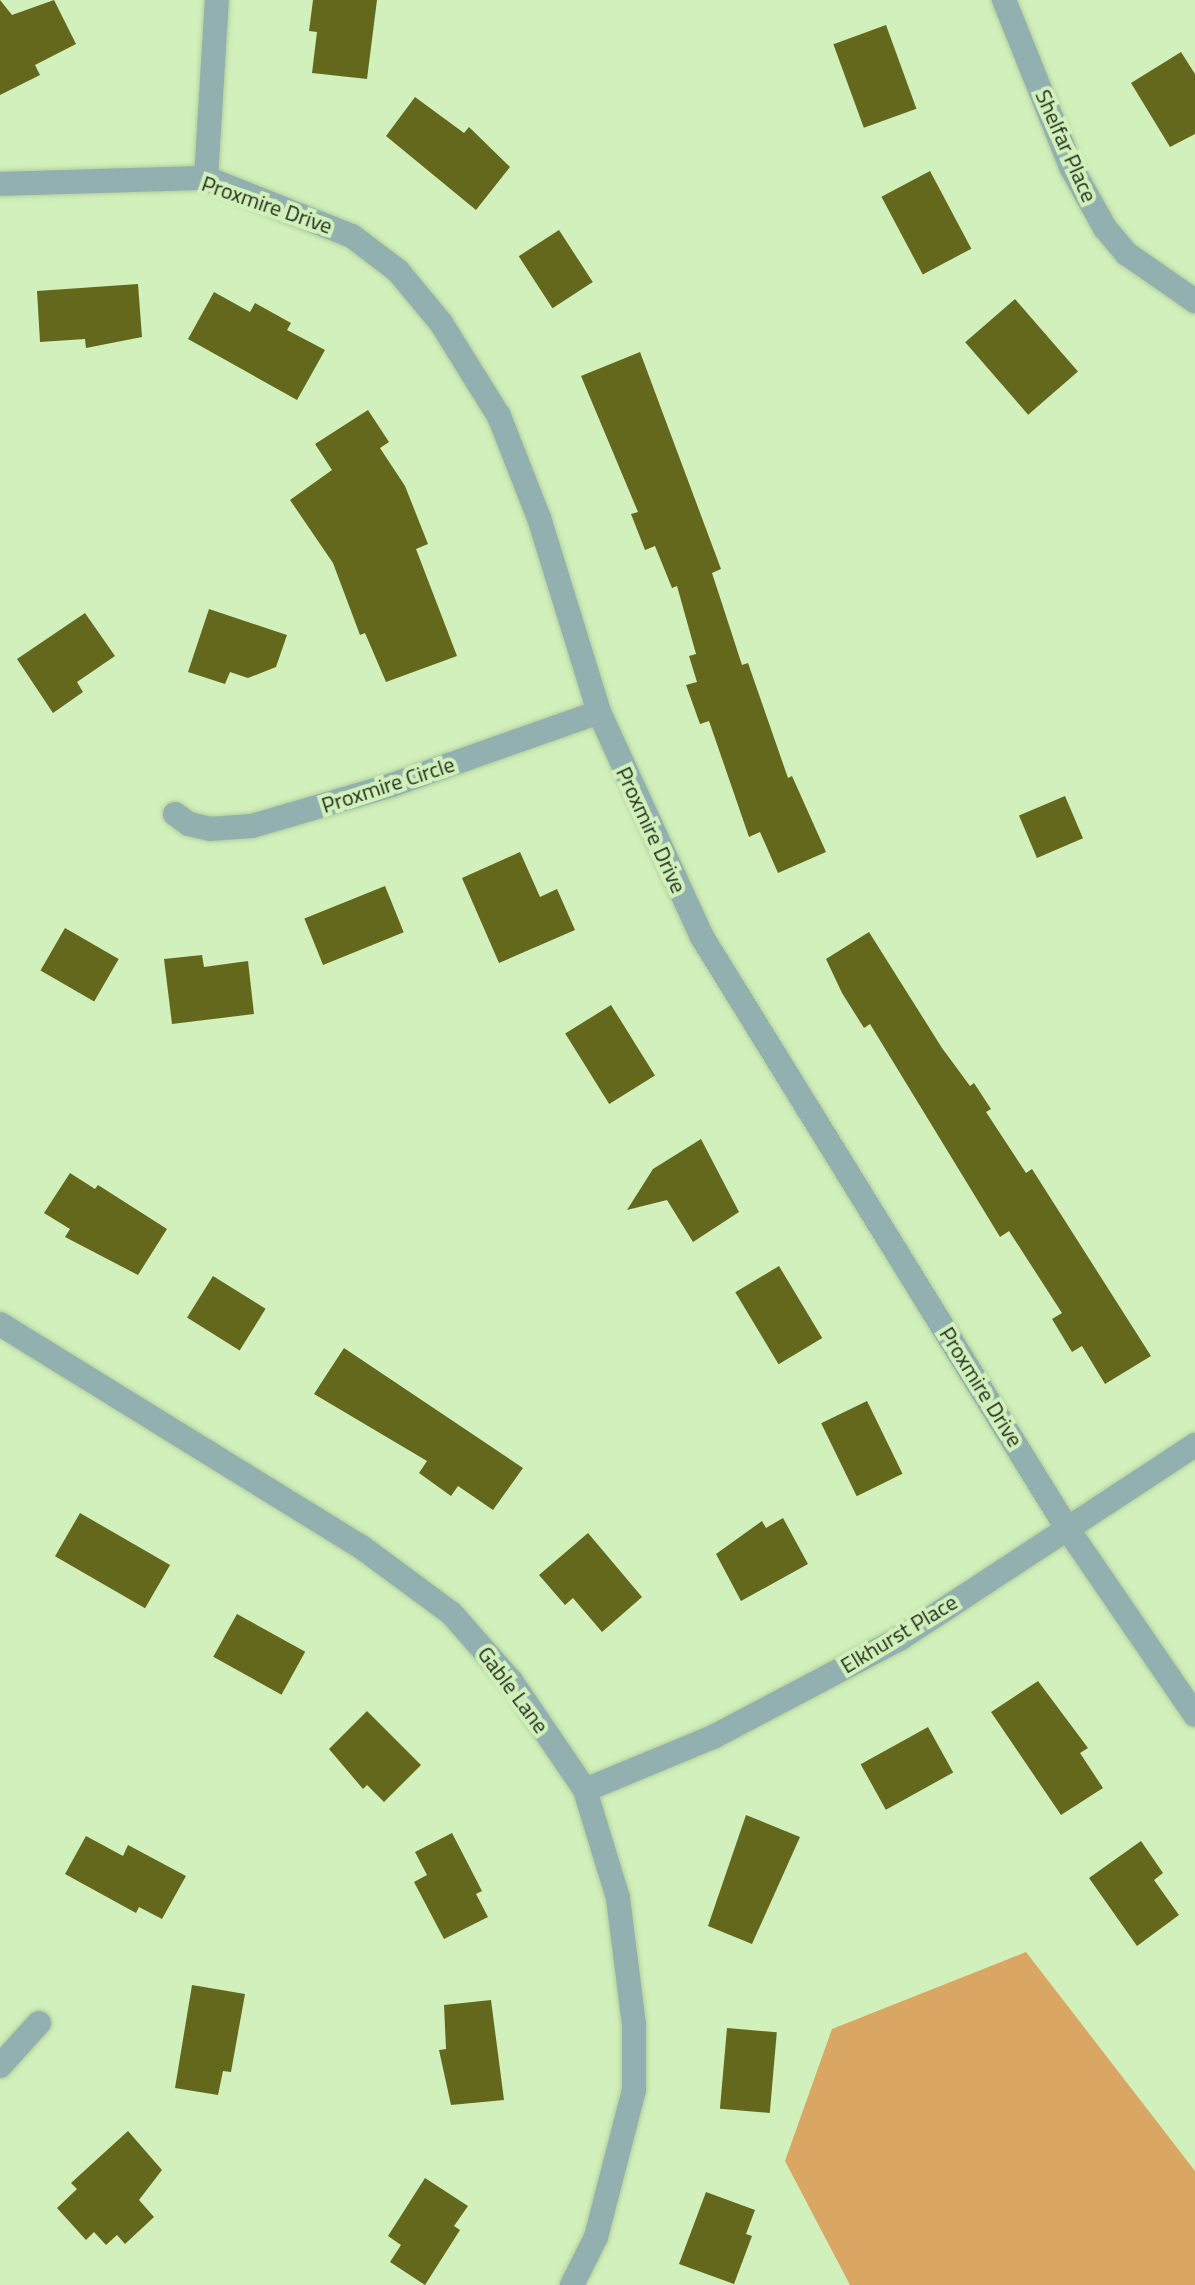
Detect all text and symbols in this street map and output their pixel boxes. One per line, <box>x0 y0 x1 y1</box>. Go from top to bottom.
street label: Shelfar Place <box>1029 86 1103 206</box>
street label: Proxmire Drive <box>198 170 336 240</box>
street label: Proxmire Circle <box>318 751 458 819</box>
street label: Proxmire Drive <box>610 763 692 897</box>
street label: Proxmire Drive <box>934 1322 1028 1452</box>
street label: Elkhurst Place <box>836 1589 962 1679</box>
street label: Gable Lane <box>472 1641 554 1739</box>

